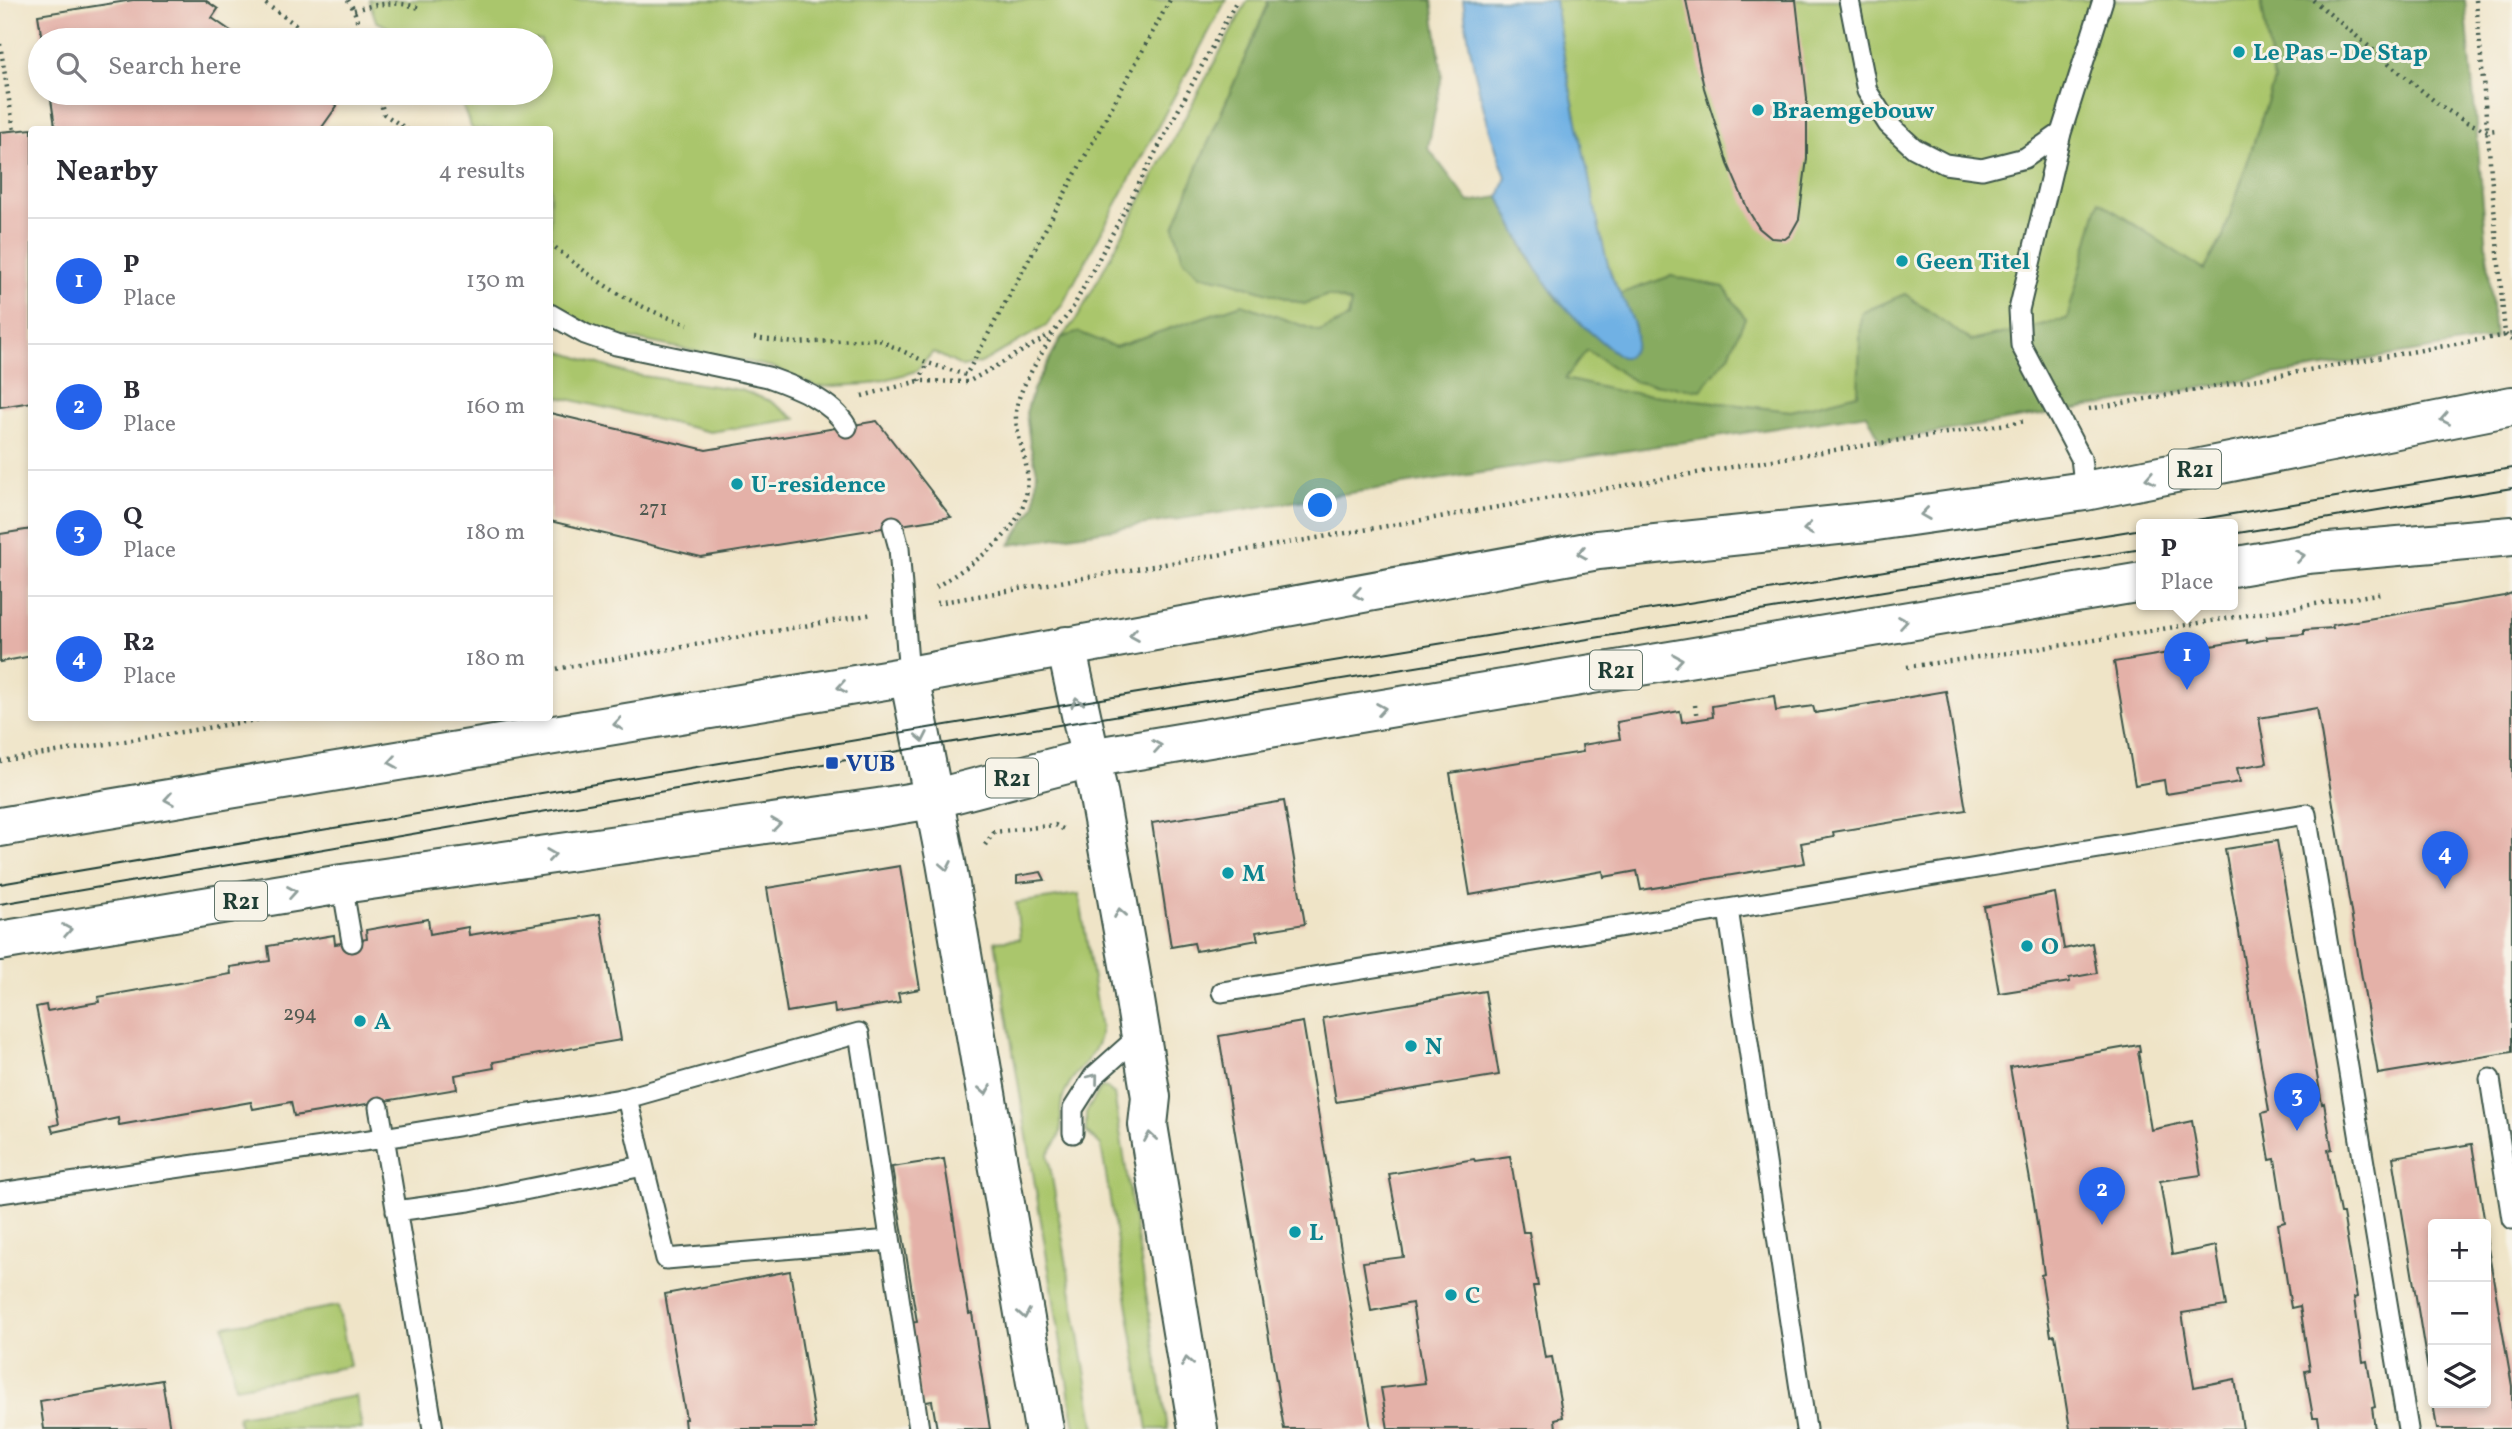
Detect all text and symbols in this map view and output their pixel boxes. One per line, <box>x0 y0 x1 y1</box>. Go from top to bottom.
search box <box>28 28 553 105</box>
place label: Le Pas - De Stap <box>2253 37 2428 71</box>
marker: Le Pas - De Stap <box>2231 44 2247 60</box>
icon: search <box>52 48 90 86</box>
text: Search here <box>108 49 241 85</box>
place label: Braemgebouw <box>1772 95 1935 129</box>
marker: Braemgebouw <box>1750 102 1766 118</box>
text: Nearby <box>56 151 158 193</box>
text: 4 results <box>439 156 525 188</box>
place label: Geen Titel <box>1916 246 2030 280</box>
text: P <box>123 247 140 283</box>
marker: Geen Titel <box>1894 253 1910 269</box>
text: 1 <box>74 265 84 297</box>
text: 130 m <box>466 265 525 297</box>
text: Place <box>123 283 176 315</box>
text: B <box>123 373 140 409</box>
text: 2 <box>73 391 85 423</box>
text: 160 m <box>466 391 525 423</box>
text: Place <box>123 409 176 441</box>
one-way arrow <box>2439 411 2451 426</box>
road number: R21 <box>2169 449 2221 489</box>
place label: U-residence <box>751 469 886 503</box>
one-way arrow <box>2144 470 2156 485</box>
marker: U-residence <box>729 476 745 492</box>
your location <box>1303 488 1337 522</box>
house number: 271 <box>638 495 668 524</box>
text: Q <box>123 499 142 535</box>
one-way arrow <box>1919 506 1931 521</box>
text: 3 <box>73 517 85 549</box>
text: 180 m <box>466 517 525 549</box>
popup <box>2136 519 2238 610</box>
one-way arrow <box>1802 521 1814 536</box>
text: P <box>2161 531 2177 567</box>
text: Place <box>123 535 176 567</box>
one-way arrow <box>1576 545 1588 560</box>
one-way arrow <box>2294 549 2306 564</box>
text: Place <box>2161 567 2213 599</box>
one-way arrow <box>1352 586 1364 601</box>
one-way arrow <box>1897 615 1909 630</box>
text: R2 <box>123 625 155 661</box>
one-way arrow <box>1128 627 1140 642</box>
pin: 1 <box>2164 632 2210 690</box>
text: 4 <box>72 643 86 675</box>
text: 180 m <box>466 643 525 675</box>
road number: R21 <box>1590 650 1642 690</box>
one-way arrow <box>1672 653 1684 668</box>
text: Place <box>123 661 176 693</box>
one-way arrow <box>836 679 848 694</box>
one-way arrow <box>1071 696 1086 708</box>
one-way arrow <box>1375 702 1387 717</box>
one-way arrow <box>612 716 624 731</box>
one-way arrow <box>913 731 928 743</box>
one-way arrow <box>1151 739 1163 754</box>
place label: VUB <box>846 748 895 782</box>
one-way arrow <box>387 754 399 769</box>
marker: VUB <box>824 755 840 771</box>
road number: R21 <box>986 758 1038 798</box>
one-way arrow <box>163 791 175 806</box>
one-way arrow <box>770 816 782 831</box>
pin: 4 <box>2422 831 2468 889</box>
one-way arrow <box>545 847 557 862</box>
place label: M <box>1242 858 1265 892</box>
one-way arrow <box>938 860 953 872</box>
marker: M <box>1220 865 1236 881</box>
road number: R21 <box>215 882 267 920</box>
one-way arrow <box>286 885 298 900</box>
one-way arrow <box>1113 907 1128 919</box>
one-way arrow <box>61 923 73 938</box>
place label: O <box>2041 931 2059 965</box>
marker: O <box>2019 938 2035 954</box>
house number: 294 <box>283 1000 317 1029</box>
place label: A <box>374 1006 391 1040</box>
marker: A <box>352 1013 368 1029</box>
place label: N <box>1425 1031 1442 1065</box>
marker: N <box>1403 1038 1419 1054</box>
one-way arrow <box>1086 1073 1099 1085</box>
pin: 3 <box>2274 1073 2320 1131</box>
one-way arrow <box>977 1084 992 1096</box>
one-way arrow <box>1143 1131 1158 1143</box>
pin: 2 <box>2079 1167 2125 1225</box>
place label: L <box>1309 1217 1324 1251</box>
map controls <box>2428 1219 2491 1408</box>
button: + <box>2428 1219 2491 1282</box>
marker: L <box>1287 1224 1303 1240</box>
place label: C <box>1465 1280 1480 1314</box>
button: − <box>2428 1282 2491 1345</box>
marker: C <box>1443 1287 1459 1303</box>
one-way arrow <box>1016 1308 1031 1320</box>
button: layers <box>2428 1345 2491 1408</box>
one-way arrow <box>1180 1356 1195 1368</box>

